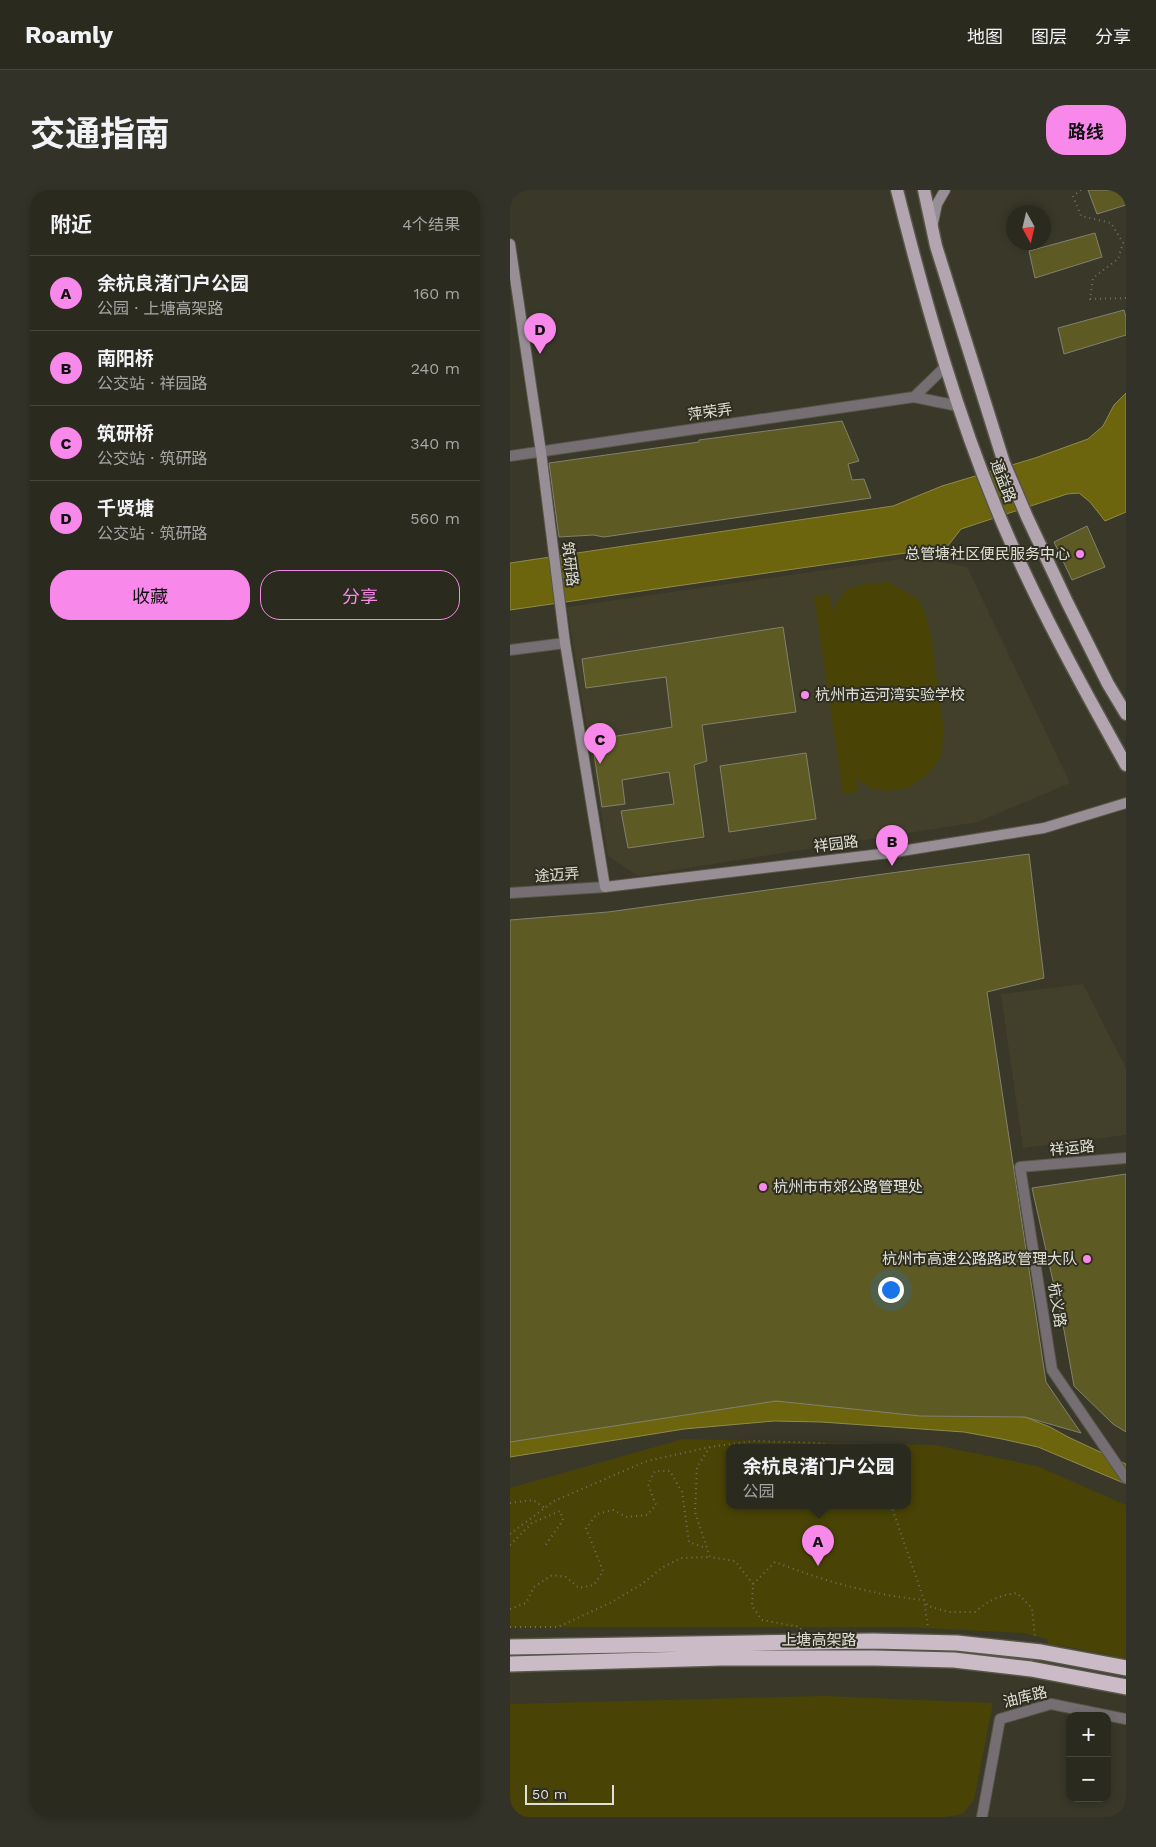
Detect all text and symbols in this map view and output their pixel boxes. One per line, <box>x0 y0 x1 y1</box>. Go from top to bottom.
text: Roamly <box>25 21 113 49</box>
text: 地图 <box>967 26 1003 47</box>
text: 图层 <box>1031 26 1067 47</box>
text: 分享 <box>1095 26 1131 47</box>
button: 路线 <box>1046 105 1126 155</box>
text: 交通指南 <box>30 113 170 155</box>
north arrow <box>1006 205 1051 250</box>
text: 附近 <box>50 212 92 237</box>
text: 4个结果 <box>402 215 460 234</box>
text: 余杭良渚门户公园 <box>97 272 249 295</box>
text: A <box>61 284 71 303</box>
text: 160 m <box>413 284 460 303</box>
text: 公园 · 上塘高架路 <box>97 299 224 318</box>
pin: D <box>524 313 556 354</box>
text: 南阳桥 <box>97 347 154 370</box>
text: B <box>61 359 71 378</box>
text: 240 m <box>411 359 460 378</box>
text: 公交站 · 祥园路 <box>97 374 208 393</box>
street label: 萍荣弄 <box>686 400 734 424</box>
text: 筑研桥 <box>97 422 154 445</box>
text: C <box>61 434 71 453</box>
text: 340 m <box>410 434 460 453</box>
text: 公交站 · 筑研路 <box>97 449 208 468</box>
street label: 通益路 <box>987 457 1019 505</box>
text: 千贤塘 <box>97 497 154 520</box>
text: D <box>60 509 72 528</box>
text: 560 m <box>410 509 460 528</box>
text: 公交站 · 筑研路 <box>97 524 208 543</box>
street label: 筑研路 <box>558 541 582 587</box>
place label: 总管塘社区便民服务中心 <box>905 545 1070 563</box>
marker: 总管塘社区便民服务中心 <box>1074 548 1086 560</box>
button: 收藏 <box>50 570 250 620</box>
button: 分享 <box>260 570 460 620</box>
place label: 杭州市运河湾实验学校 <box>815 686 965 704</box>
marker: 杭州市运河湾实验学校 <box>799 689 811 701</box>
pin: C <box>584 723 616 764</box>
pin: B <box>876 825 908 866</box>
street label: 祥园路 <box>813 832 859 856</box>
street label: 途迈弄 <box>534 864 580 886</box>
street label: 祥运路 <box>1049 1137 1095 1159</box>
place label: 杭州市市郊公路管理处 <box>773 1178 923 1196</box>
marker: 杭州市市郊公路管理处 <box>757 1181 769 1193</box>
place label: 杭州市高速公路路政管理大队 <box>882 1250 1077 1268</box>
marker: 杭州市高速公路路政管理大队 <box>1081 1253 1093 1265</box>
your location <box>878 1277 904 1303</box>
street label: 杭义路 <box>1045 1281 1069 1329</box>
popup <box>726 1444 911 1509</box>
text: 余杭良渚门户公园 <box>742 1455 895 1478</box>
text: 公园 <box>742 1482 775 1501</box>
pin: A <box>802 1525 834 1566</box>
street label: 上塘高架路 <box>781 1631 857 1649</box>
street label: 油库路 <box>1001 1683 1049 1711</box>
map controls <box>1066 1712 1111 1802</box>
button: + <box>1066 1712 1111 1757</box>
button: − <box>1066 1757 1111 1802</box>
scale bar <box>525 1782 614 1805</box>
text: 50 m <box>532 1786 567 1802</box>

